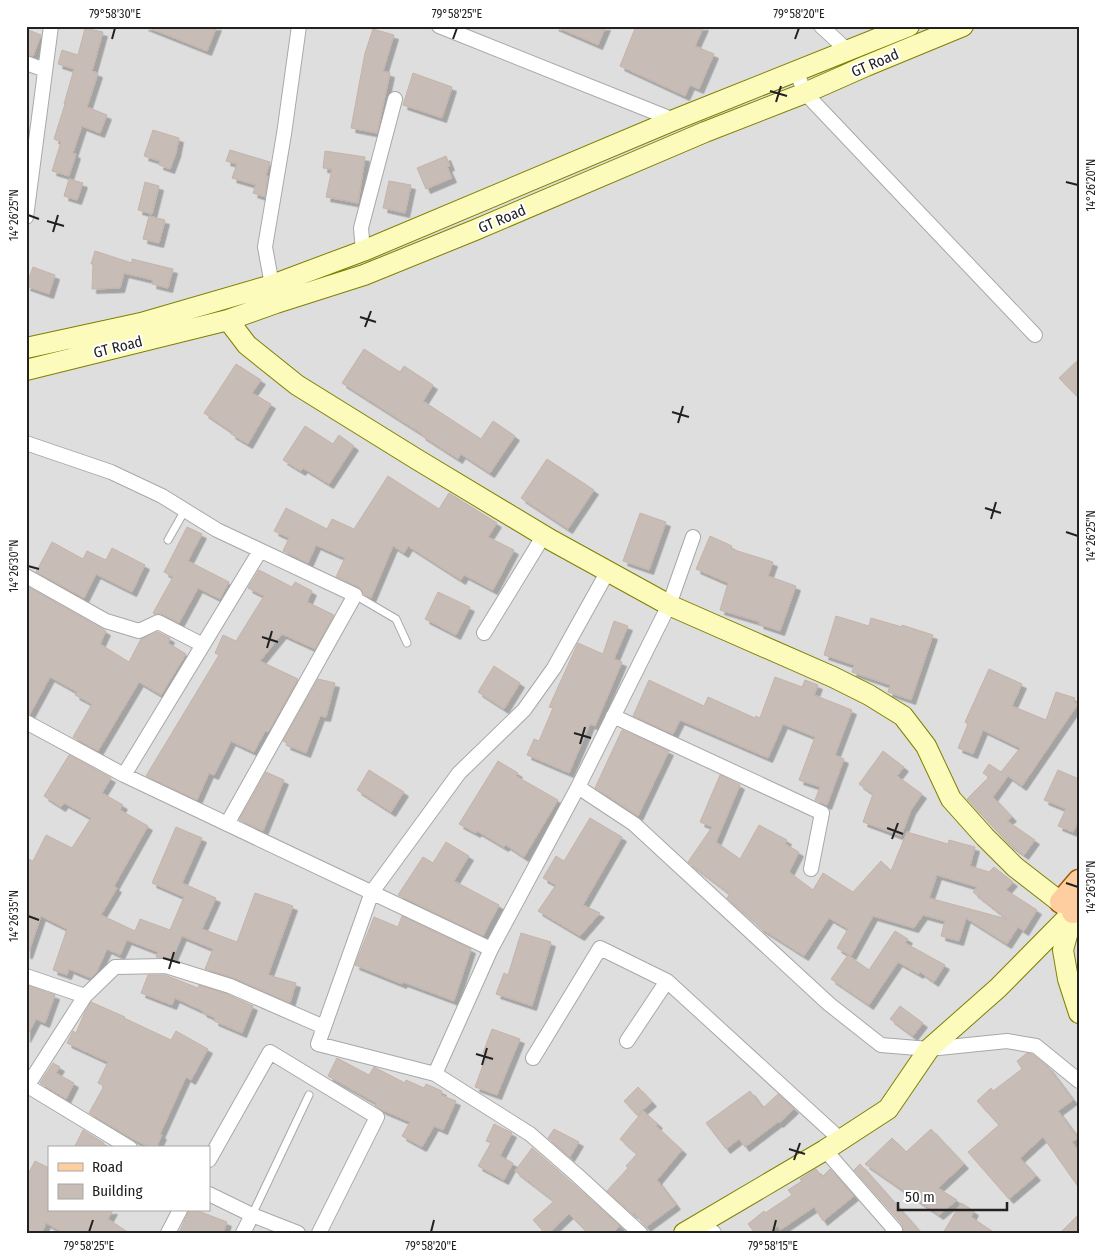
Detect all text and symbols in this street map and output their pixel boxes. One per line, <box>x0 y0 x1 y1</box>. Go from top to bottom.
text: 79°58'30"E <box>89 7 141 21</box>
text: 79°58'25"E <box>432 7 483 21</box>
text: 79°58'20"E <box>773 7 825 21</box>
street label: GT Road <box>849 45 901 81</box>
text: 14°26'20"N <box>1084 159 1098 211</box>
text: 14°26'25"N <box>7 189 21 241</box>
street label: GT Road <box>476 201 528 237</box>
street label: GT Road <box>92 332 144 362</box>
text: 14°26'25"N <box>1084 510 1098 562</box>
text: 14°26'30"N <box>7 540 21 592</box>
text: 14°26'30"N <box>1084 861 1098 913</box>
text: 14°26'35"N <box>7 890 21 942</box>
legend <box>48 1146 210 1212</box>
text: Road <box>92 1158 123 1176</box>
scale bar <box>898 1179 1006 1211</box>
text: Building <box>92 1182 143 1200</box>
text: 50 m <box>905 1188 935 1206</box>
text: 79°58'25"E <box>64 1239 115 1253</box>
text: 79°58'20"E <box>405 1239 457 1253</box>
text: 79°58'15"E <box>748 1239 798 1253</box>

